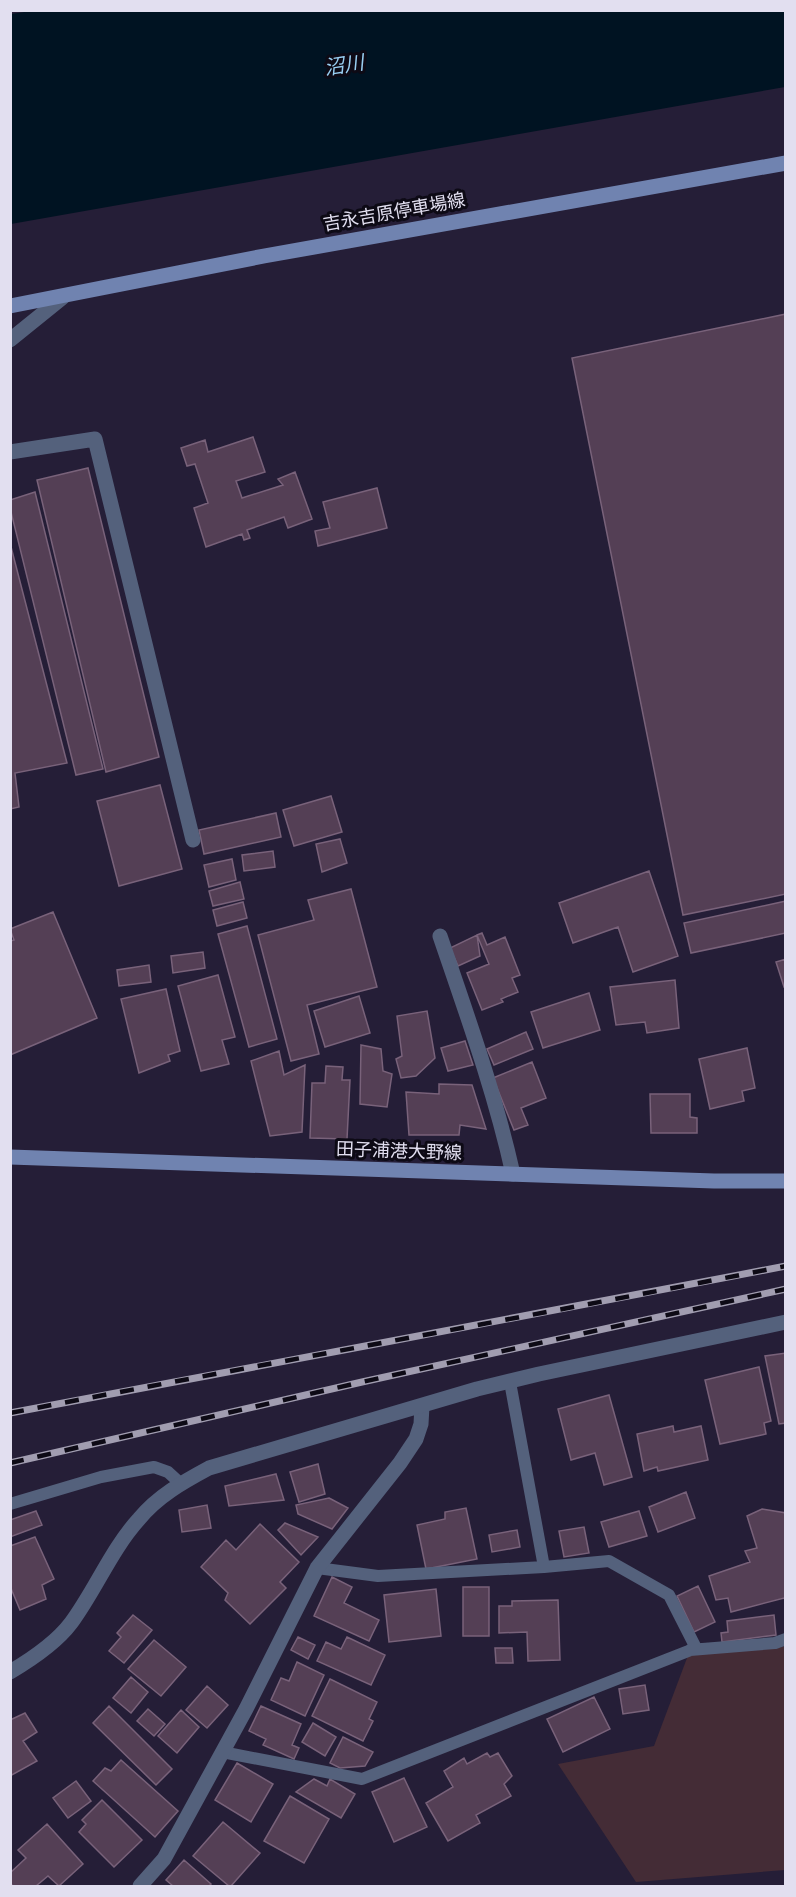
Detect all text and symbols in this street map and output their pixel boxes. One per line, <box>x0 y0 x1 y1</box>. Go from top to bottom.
water label: 沼川 <box>322 50 368 80</box>
street label: 吉永吉原停車場線 <box>321 189 467 235</box>
street label: 田子浦港大野線 <box>336 1138 462 1164</box>

